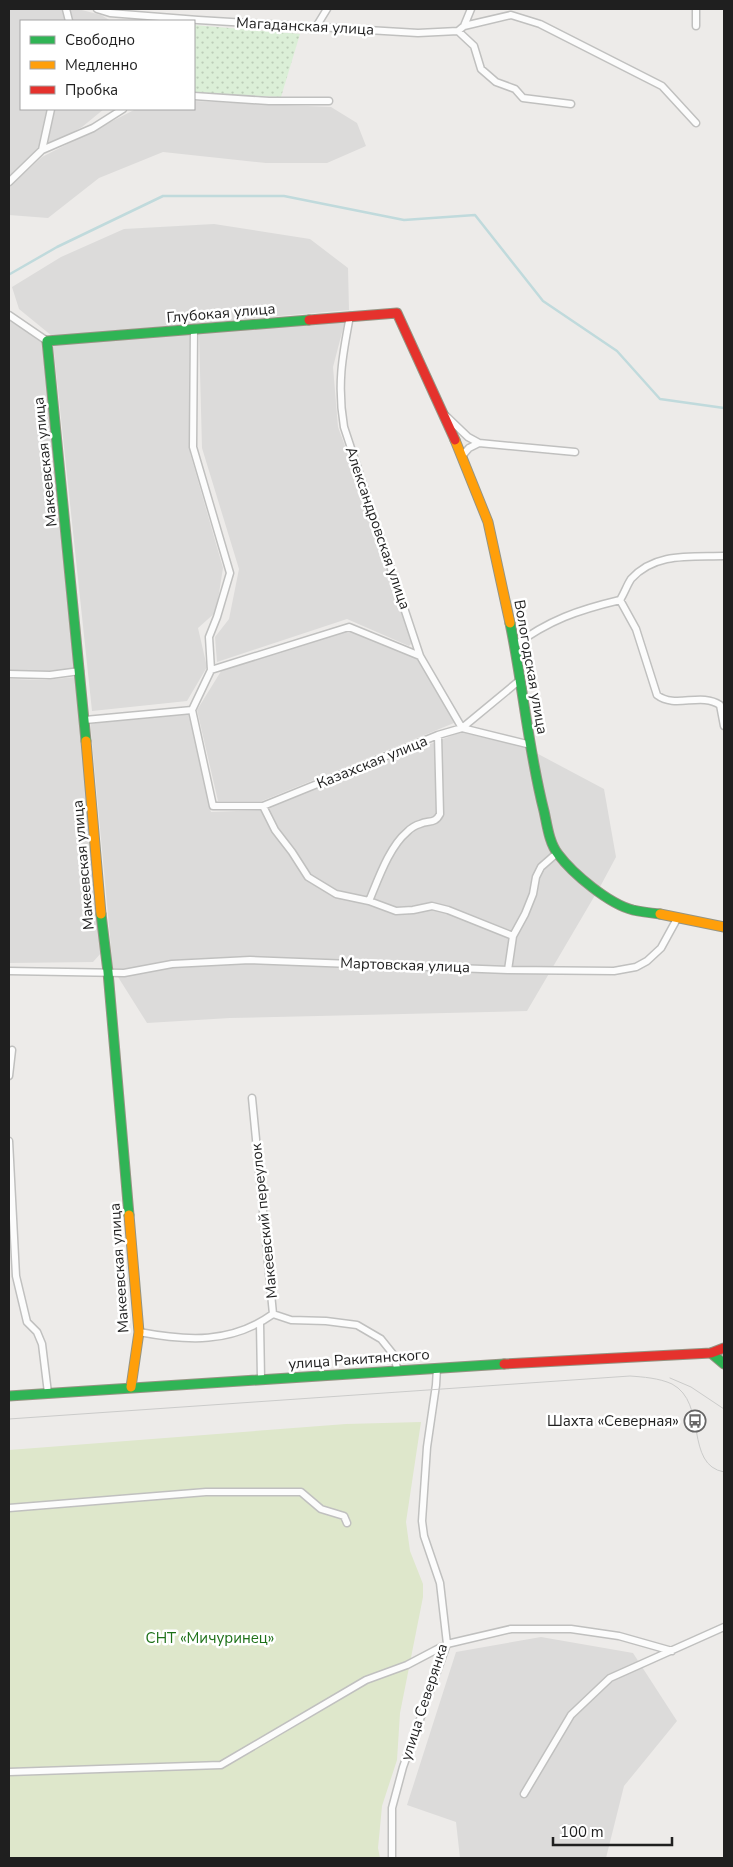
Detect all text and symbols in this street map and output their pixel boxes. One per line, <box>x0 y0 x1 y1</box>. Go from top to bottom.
street label: Магаданская улица <box>236 12 374 40</box>
legend <box>20 20 195 110</box>
text: Свободно <box>65 30 135 50</box>
text: Медленно <box>65 55 138 75</box>
text: Пробка <box>65 80 118 100</box>
street label: Глубокая улица <box>166 298 276 328</box>
street label: Макеевская улица <box>28 396 62 528</box>
street label: Александровская улица <box>341 444 415 612</box>
street label: Вологодская улица <box>509 598 553 736</box>
street label: Казахская улица <box>314 731 430 793</box>
street label: Макеевская улица <box>67 799 99 931</box>
street label: Мартовская улица <box>340 953 470 977</box>
street label: Макеевский переулок <box>246 1142 282 1300</box>
street label: Макеевская улица <box>104 1202 134 1334</box>
street label: улица Ракитянского <box>288 1344 430 1374</box>
bus stop icon: Шахта «Северная» <box>683 1409 707 1433</box>
place label: Шахта «Северная» <box>547 1411 679 1431</box>
park label: СНТ «Мичуринец» <box>146 1628 274 1648</box>
street label: улица Северянка <box>396 1641 452 1763</box>
scale bar <box>553 1814 672 1846</box>
text: 100 m <box>560 1822 604 1842</box>

